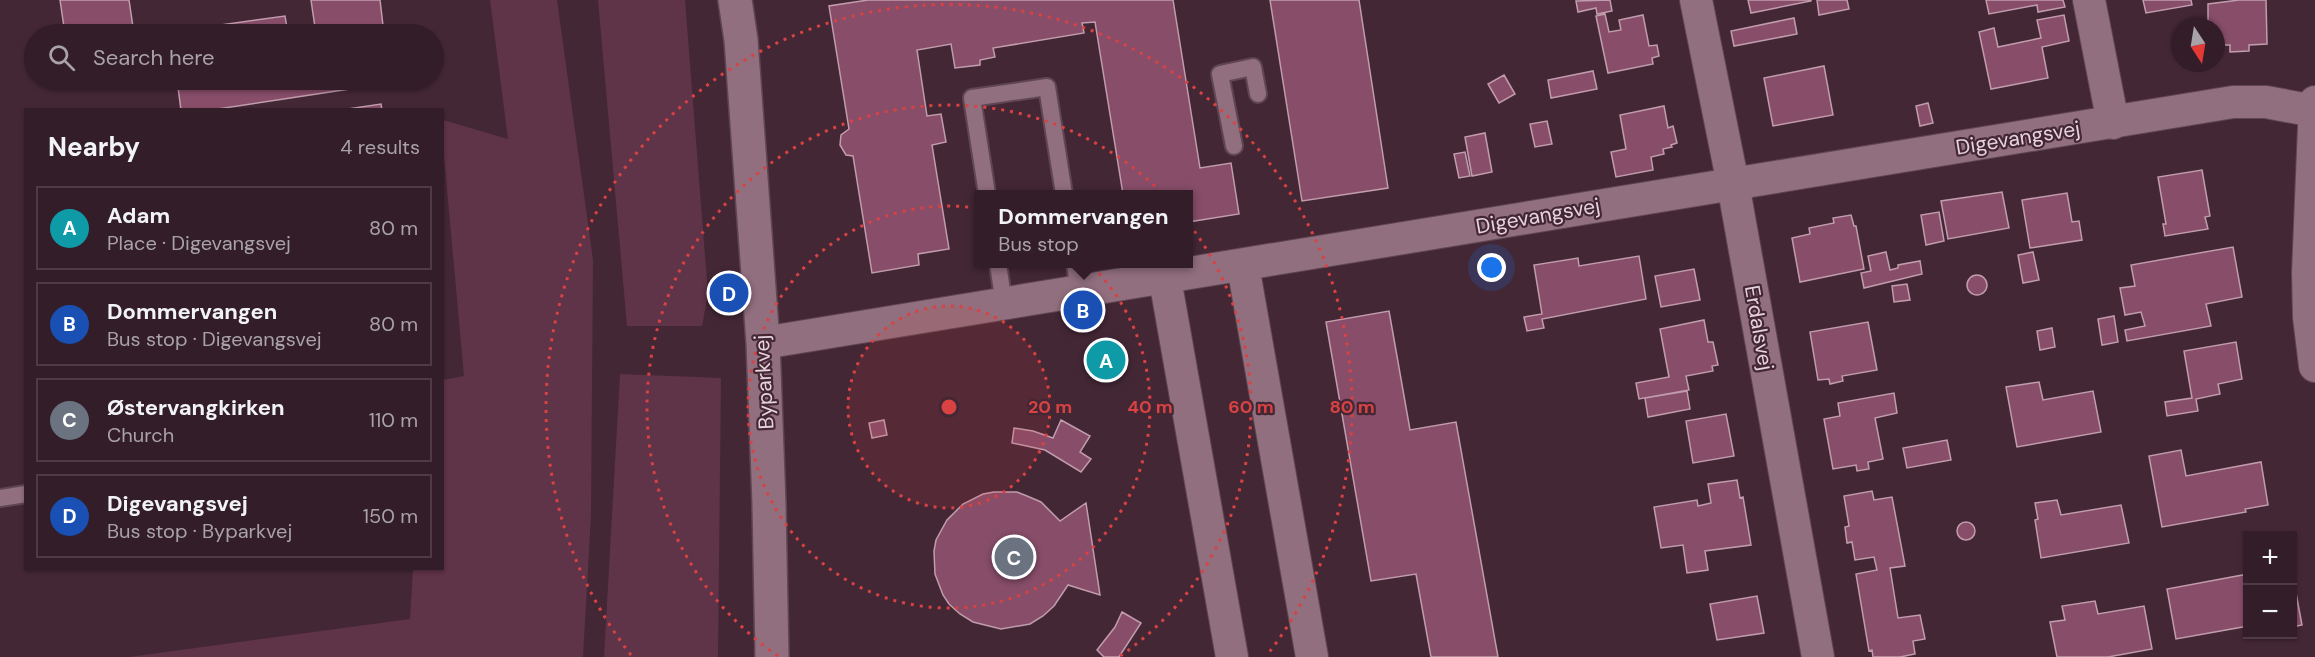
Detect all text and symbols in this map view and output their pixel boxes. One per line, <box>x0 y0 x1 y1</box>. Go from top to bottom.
north arrow <box>2171 18 2225 72</box>
search box <box>24 24 444 90</box>
icon: search <box>45 41 78 74</box>
text: Search here <box>93 43 214 72</box>
street label: Digevangsvej <box>1954 114 2082 162</box>
text: Nearby <box>48 130 140 164</box>
text: 4 results <box>340 134 420 160</box>
popup <box>974 190 1193 268</box>
street label: Digevangsvej <box>1474 191 1602 241</box>
text: Adam <box>107 201 170 230</box>
text: Dommervangen <box>998 202 1169 231</box>
text: A <box>62 215 77 241</box>
text: 80 m <box>369 215 418 241</box>
text: Place · Digevangsvej <box>107 230 291 256</box>
text: Bus stop <box>998 231 1079 257</box>
your location <box>1477 253 1506 282</box>
pin: D <box>710 270 748 316</box>
street label: Erdalsvej <box>1738 283 1780 373</box>
pin: B <box>1064 288 1102 332</box>
text: Dommervangen <box>107 297 277 326</box>
text: B <box>63 311 76 337</box>
text: 80 m <box>369 311 418 337</box>
text: Bus stop · Digevangsvej <box>107 326 322 352</box>
street label: Byparkvej <box>748 334 780 430</box>
pin: A <box>1086 338 1126 382</box>
text: Østervangkirken <box>107 393 285 422</box>
text: 20 m <box>1028 395 1072 419</box>
text: 40 m <box>1127 395 1173 419</box>
text: 60 m <box>1228 395 1274 419</box>
text: 80 m <box>1329 395 1375 419</box>
centre of rings <box>939 397 959 417</box>
text: C <box>62 407 77 433</box>
text: 110 m <box>369 407 418 433</box>
text: Church <box>107 422 174 448</box>
text: Digevangsvej <box>107 489 248 518</box>
text: D <box>62 503 77 529</box>
text: 150 m <box>363 503 418 529</box>
text: Bus stop · Byparkvej <box>107 518 292 544</box>
map controls <box>2243 531 2297 639</box>
button: + <box>2243 531 2297 585</box>
pin: C <box>994 534 1034 580</box>
button: − <box>2243 585 2297 639</box>

